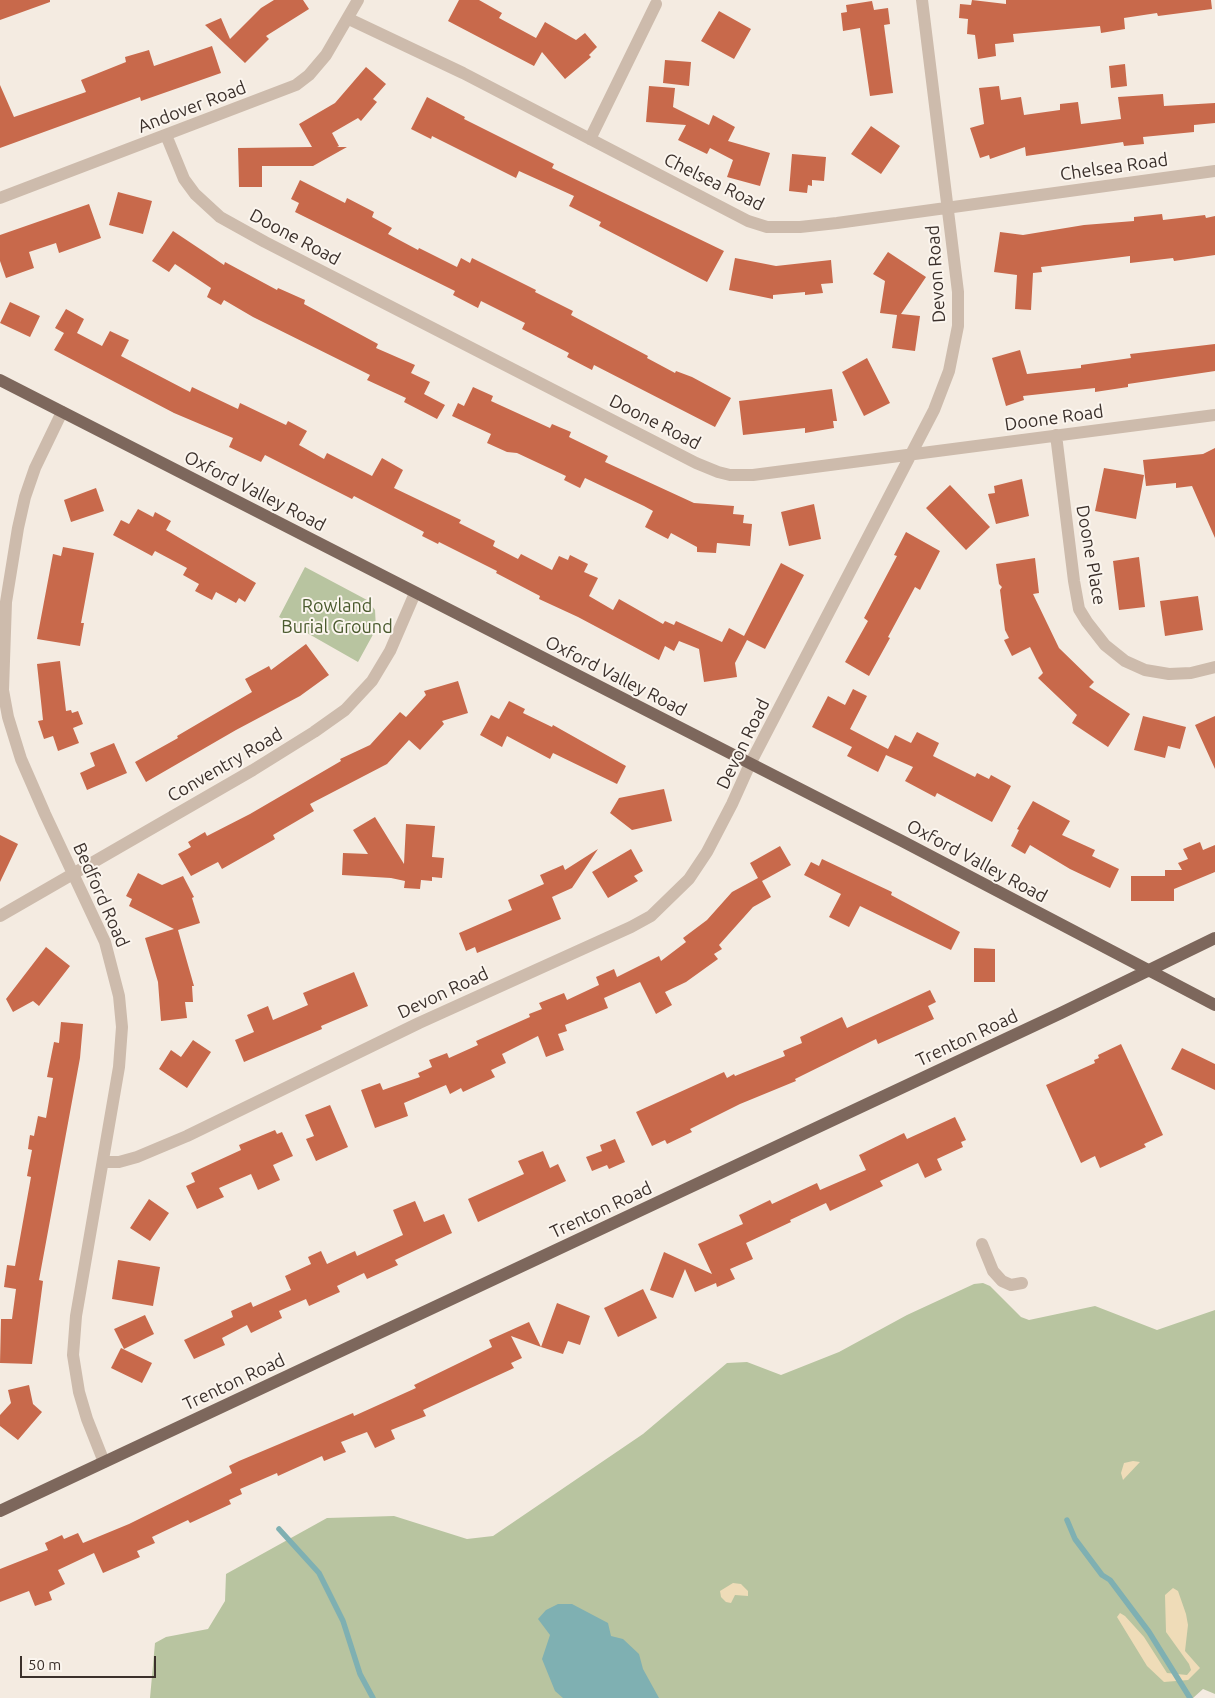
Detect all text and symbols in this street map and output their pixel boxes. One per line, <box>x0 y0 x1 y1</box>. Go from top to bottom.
street label: Andover Road <box>135 76 249 138</box>
street label: Chelsea Road <box>660 148 768 216</box>
street label: Chelsea Road <box>1059 149 1169 185</box>
street label: Doone Road <box>246 204 344 270</box>
street label: Devon Road <box>922 224 950 324</box>
street label: Doone Road <box>606 390 704 454</box>
street label: Doone Road <box>1003 400 1105 436</box>
street label: Oxford Valley Road <box>181 446 329 536</box>
street label: Doone Place <box>1072 503 1110 607</box>
park label: Rowland Burial Ground <box>281 595 393 638</box>
street label: Oxford Valley Road <box>542 631 690 721</box>
street label: Devon Road <box>712 695 774 793</box>
street label: Conventry Road <box>164 723 286 807</box>
street label: Oxford Valley Road <box>903 815 1051 907</box>
street label: Bedford Road <box>68 839 134 951</box>
street label: Devon Road <box>394 963 492 1023</box>
street label: Trenton Road <box>913 1005 1021 1071</box>
street label: Trenton Road <box>547 1177 655 1243</box>
street label: Trenton Road <box>180 1349 288 1415</box>
scale bar <box>22 1646 159 1678</box>
text: 50 m <box>28 1656 61 1673</box>

